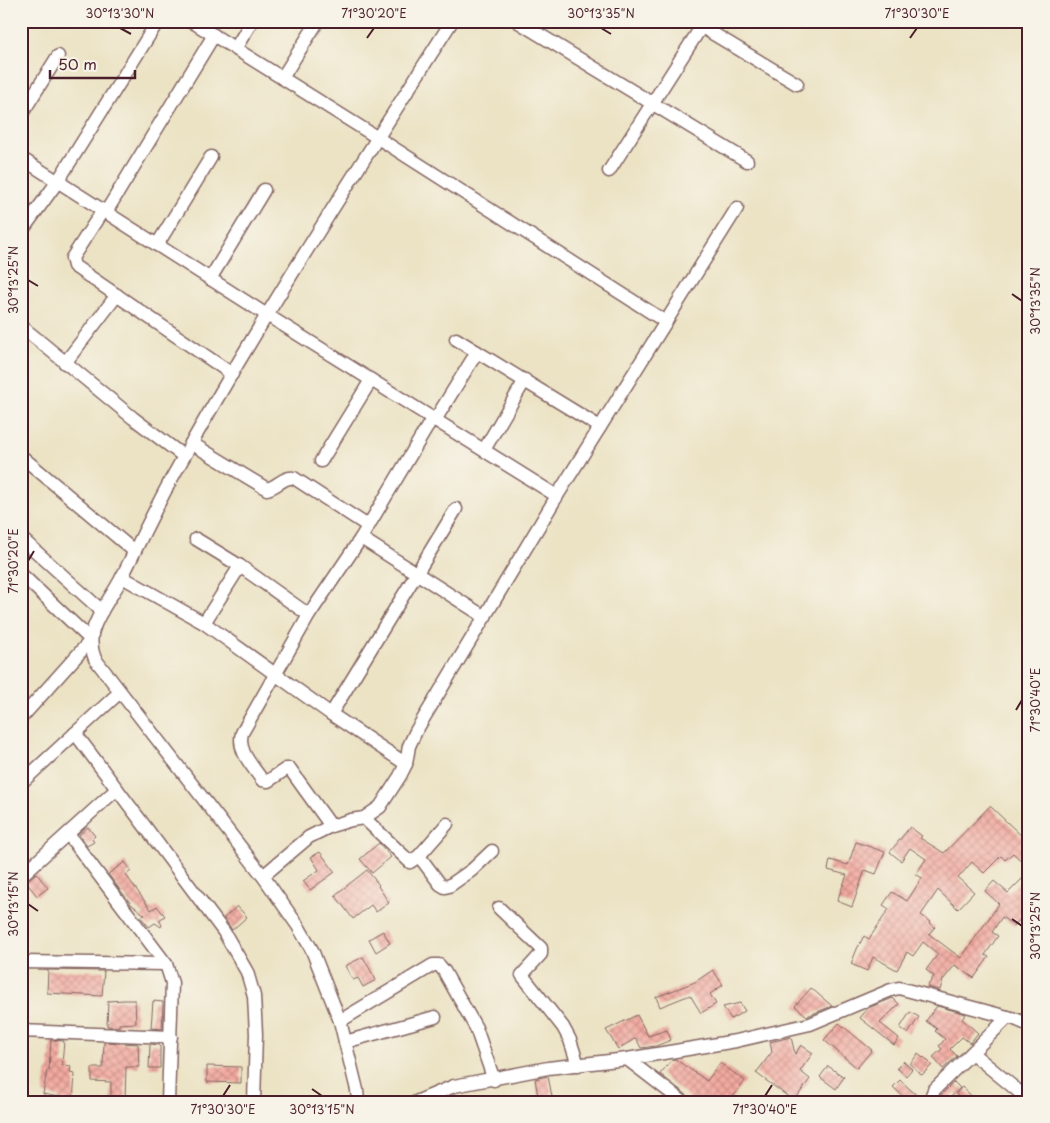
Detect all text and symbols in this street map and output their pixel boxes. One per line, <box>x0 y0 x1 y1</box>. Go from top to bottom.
text: 30°13'30"N <box>86 4 154 22</box>
text: 71°30'20"E <box>341 4 407 22</box>
text: 30°13'35"N <box>567 4 635 22</box>
text: 71°30'30"E <box>884 4 950 22</box>
scale bar <box>50 48 135 80</box>
text: 50 m <box>58 52 97 75</box>
text: 30°13'25"N <box>4 246 22 314</box>
text: 30°13'35"N <box>1026 267 1044 335</box>
text: 71°30'20"E <box>4 528 22 594</box>
text: 71°30'40"E <box>1026 668 1044 732</box>
text: 30°13'15"N <box>4 871 22 937</box>
text: 30°13'25"N <box>1026 892 1044 960</box>
text: 71°30'30"E <box>190 1100 256 1118</box>
text: 30°13'15"N <box>289 1100 355 1118</box>
text: 71°30'40"E <box>733 1100 797 1118</box>

